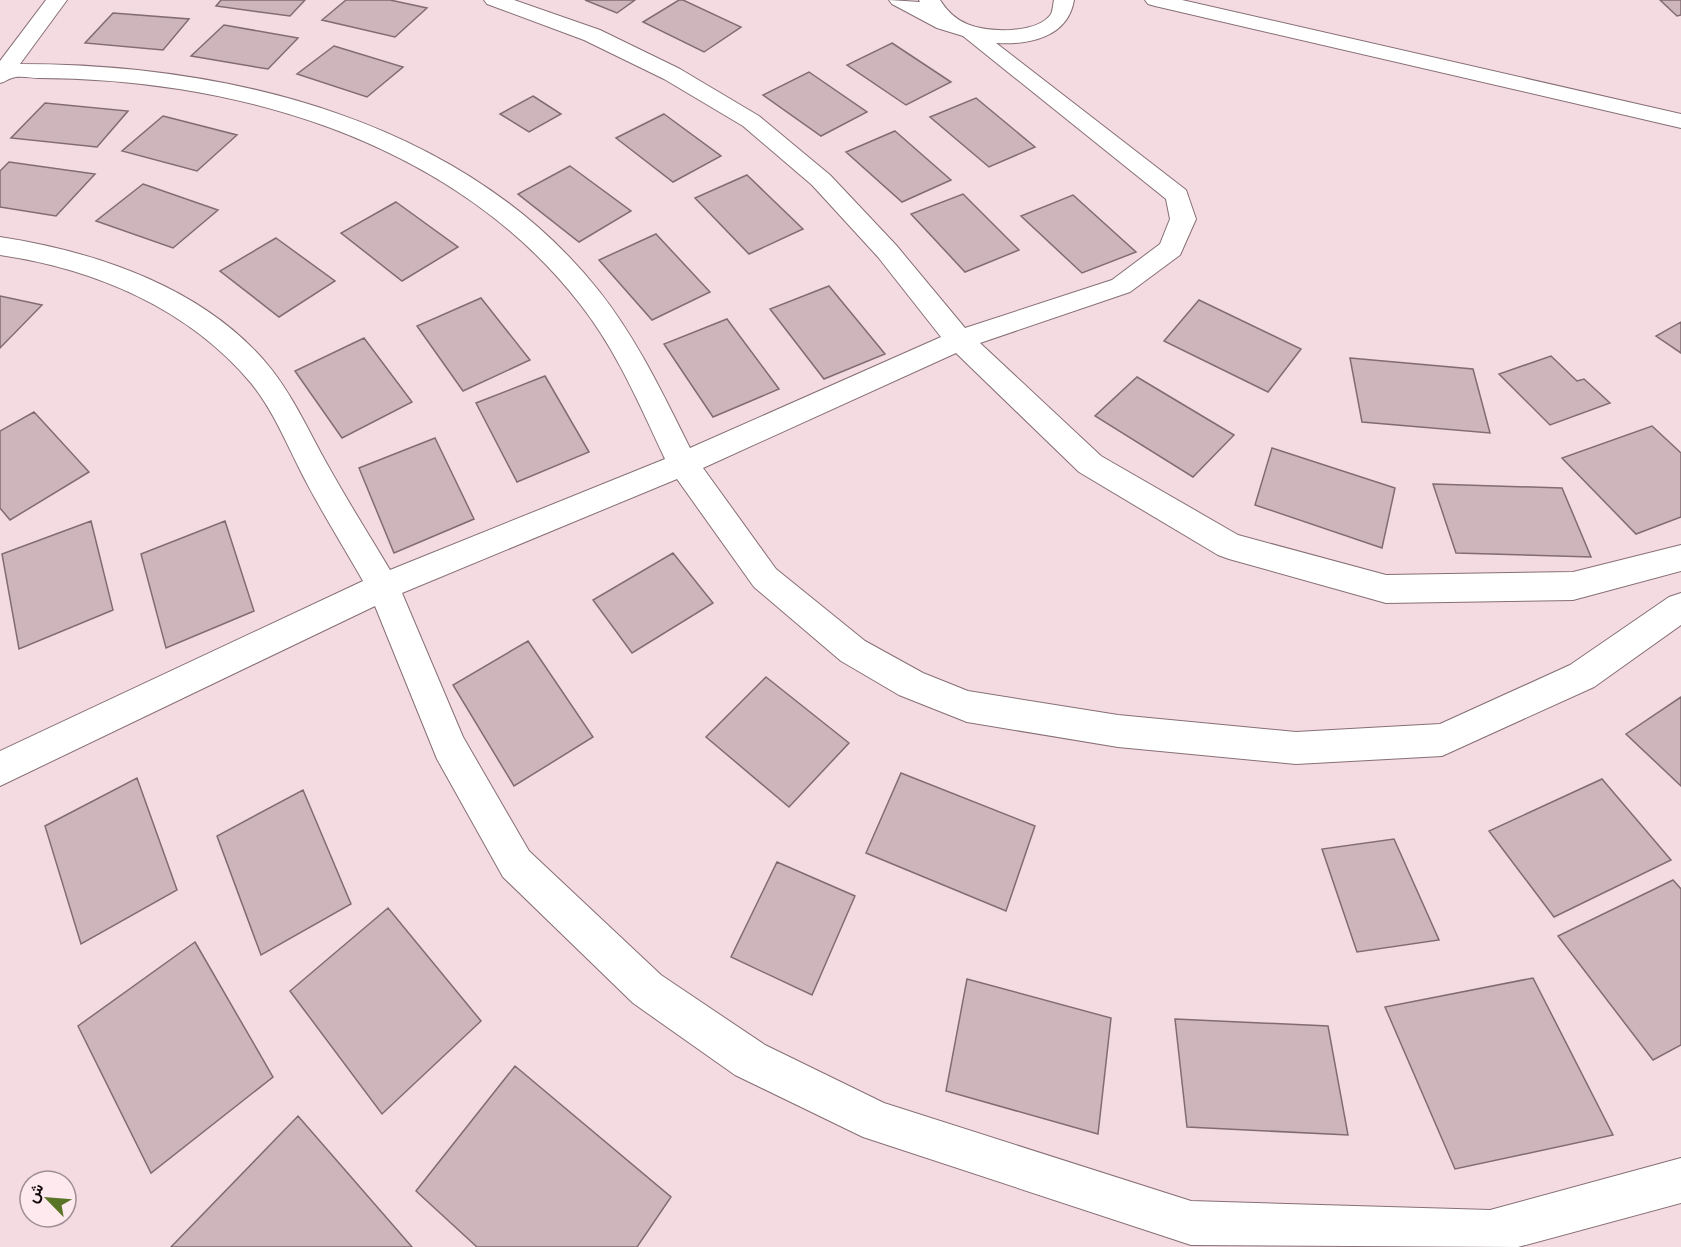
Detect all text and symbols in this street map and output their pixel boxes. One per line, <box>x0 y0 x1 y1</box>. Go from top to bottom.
north arrow <box>18 1169 78 1229</box>
text: ش <box>20 1179 48 1206</box>

